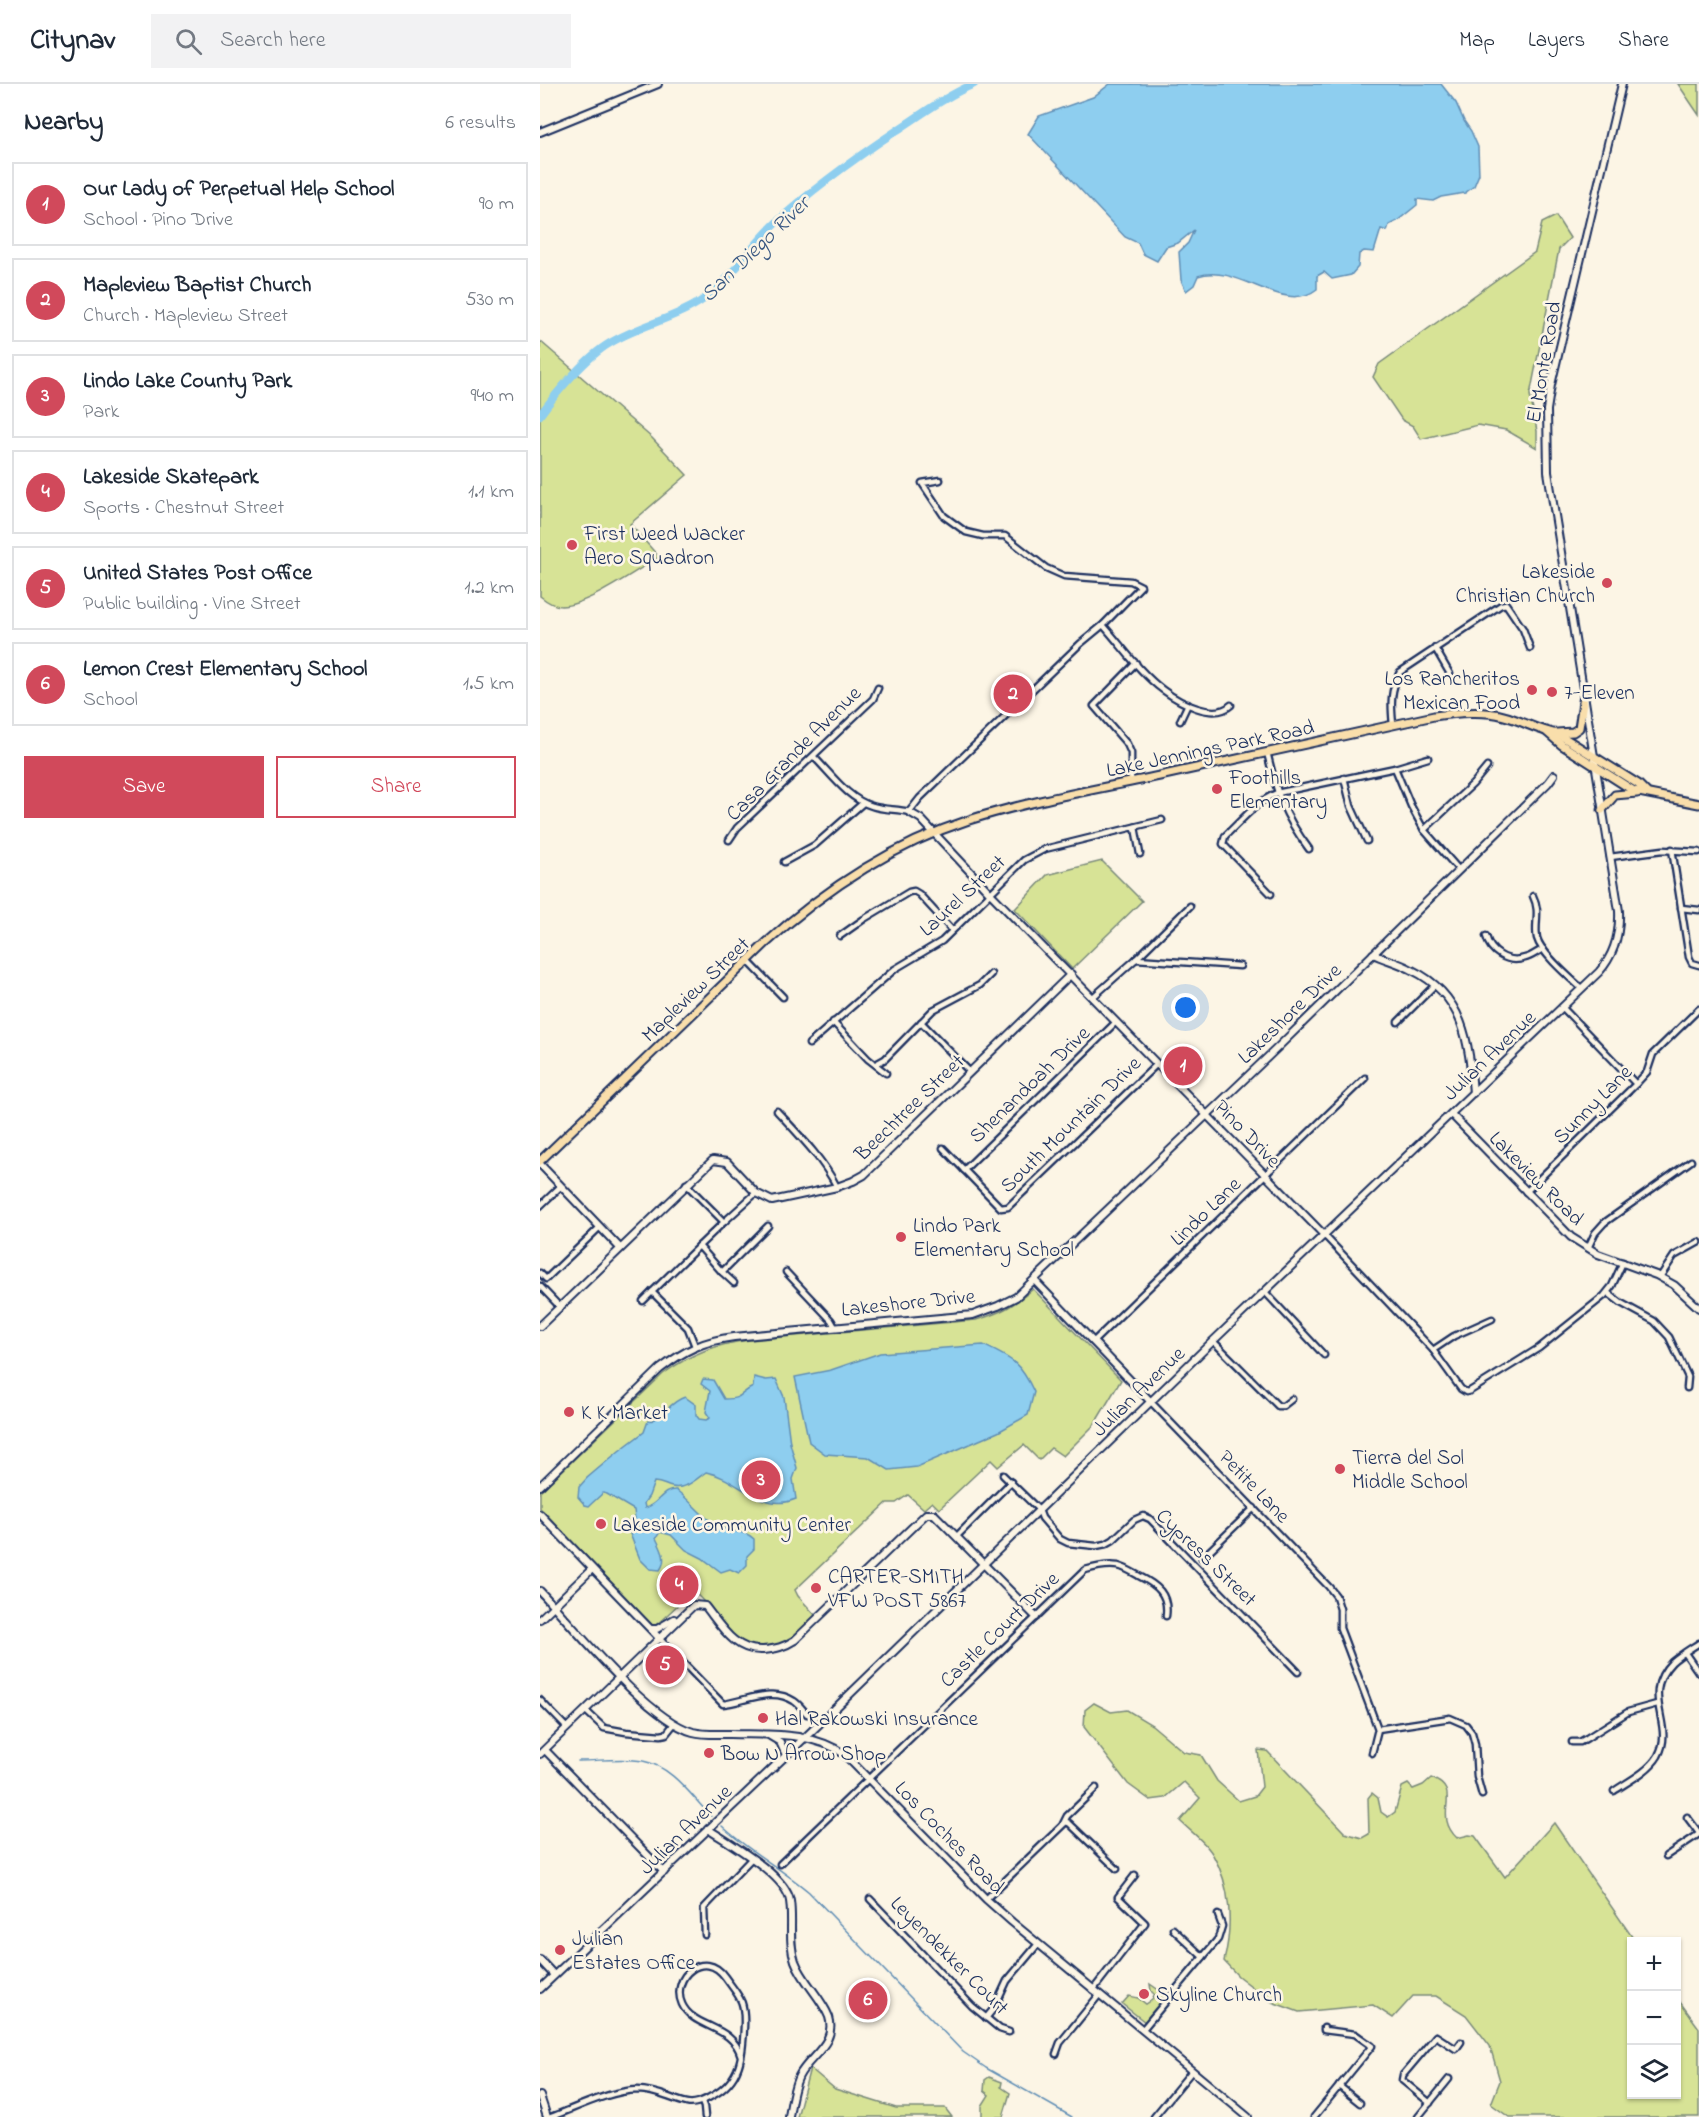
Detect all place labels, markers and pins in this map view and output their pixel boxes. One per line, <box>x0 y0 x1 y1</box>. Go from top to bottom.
place label: First Weed Wacker Aero Squadron <box>583 520 746 574</box>
marker: First Weed Wacker Aero Squadron <box>565 538 579 552</box>
place label: Lakeside Christian Church <box>1455 558 1596 612</box>
marker: Lakeside Christian Church <box>1600 576 1614 590</box>
place label: Los Rancheritos Mexican Food <box>1384 665 1520 719</box>
pin: 2 <box>994 672 1032 716</box>
place label: 7-Eleven <box>1564 679 1635 709</box>
marker: Los Rancheritos Mexican Food <box>1525 683 1539 697</box>
marker: 7-Eleven <box>1545 685 1559 699</box>
place label: Foothills Elementary <box>1228 764 1327 820</box>
marker: Foothills Elementary <box>1210 782 1224 796</box>
pin: 1 <box>1164 1044 1202 1088</box>
place label: Lindo Park Elementary School <box>913 1212 1074 1268</box>
marker: Lindo Park Elementary School <box>894 1230 908 1244</box>
place label: K K Market <box>581 1399 668 1429</box>
marker: K K Market <box>562 1405 576 1419</box>
place label: Tierra del Sol Middle School <box>1352 1444 1468 1498</box>
pin: 3 <box>742 1458 780 1502</box>
marker: Tierra del Sol Middle School <box>1333 1462 1347 1476</box>
place label: Lakeside Community Center <box>613 1511 852 1543</box>
marker: Lakeside Community Center <box>594 1517 608 1531</box>
pin: 4 <box>660 1562 698 1608</box>
place label: CARTER-SMITH VFW POST 5867 <box>827 1563 967 1617</box>
marker: CARTER-SMITH VFW POST 5867 <box>809 1581 823 1595</box>
pin: 5 <box>646 1642 684 1688</box>
place label: Hal Rakowski Insurance <box>775 1705 979 1735</box>
marker: Hal Rakowski Insurance <box>756 1711 770 1725</box>
place label: Bow N Arrow Shop <box>720 1740 886 1770</box>
marker: Bow N Arrow Shop <box>702 1746 716 1760</box>
place label: Julian Estates Office <box>572 1925 695 1979</box>
marker: Julian Estates Office <box>553 1943 567 1957</box>
pin: 6 <box>848 1978 888 2022</box>
place label: Skyline Church <box>1156 1981 1282 2013</box>
marker: Skyline Church <box>1137 1987 1151 2001</box>

